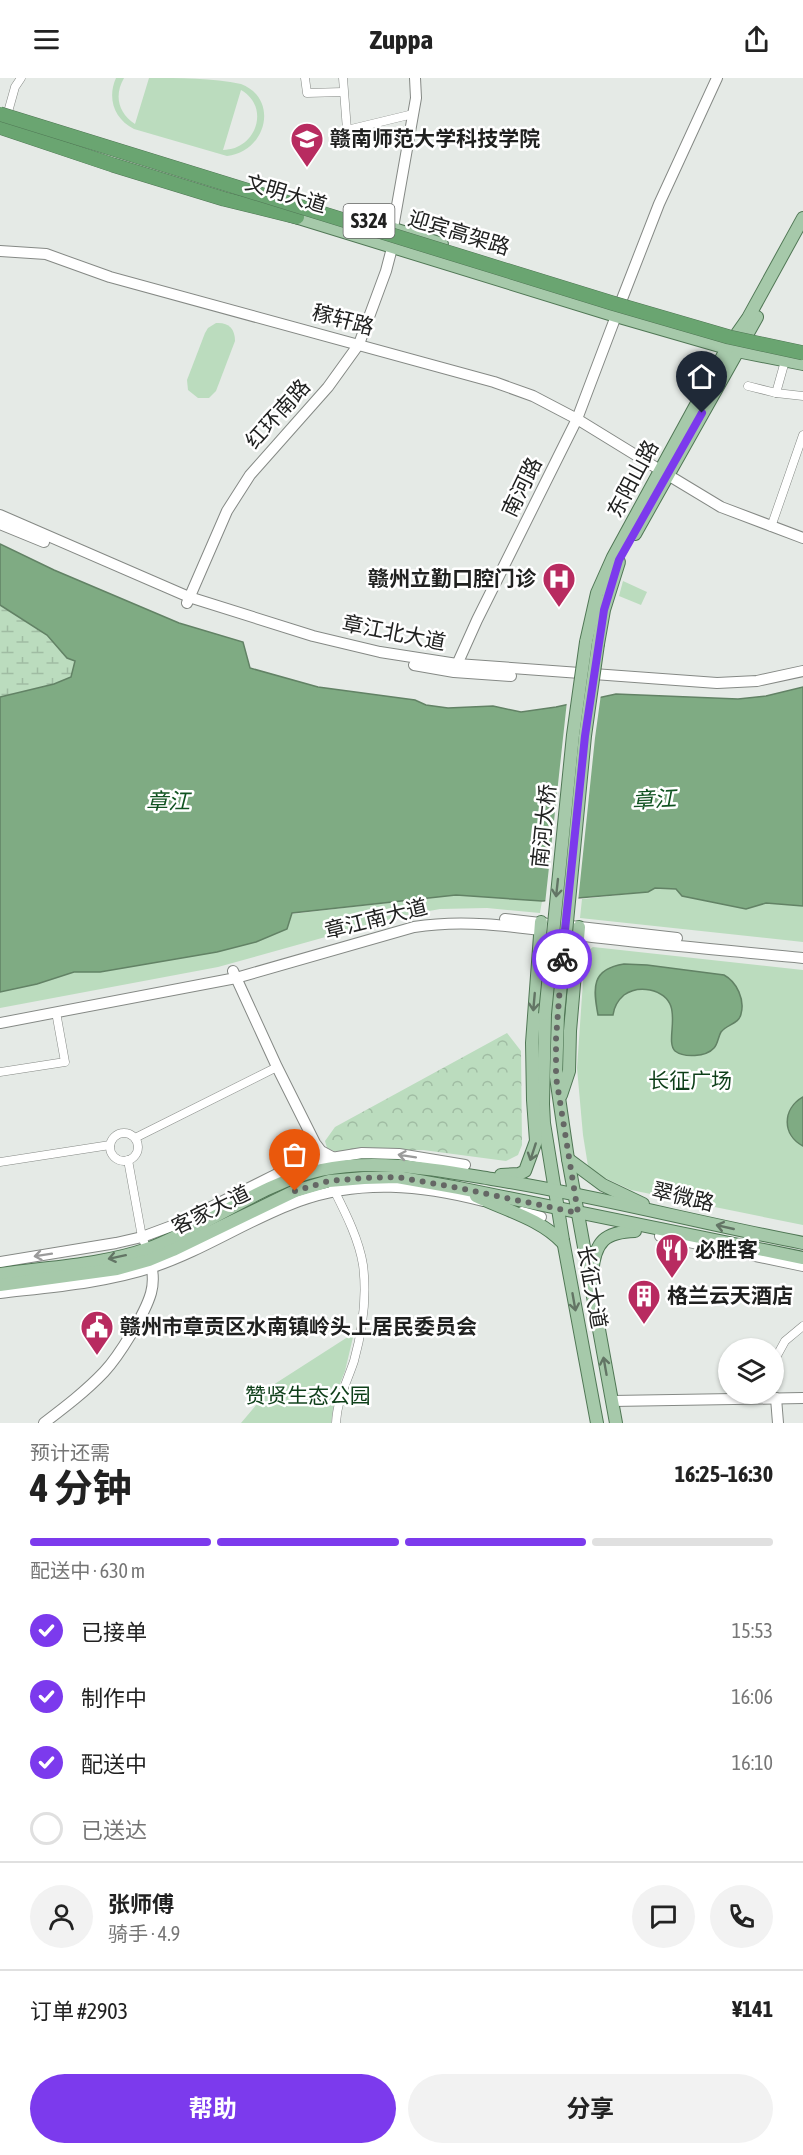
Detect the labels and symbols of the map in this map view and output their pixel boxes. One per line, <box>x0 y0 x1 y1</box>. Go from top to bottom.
school or university icon: 赣南师范大学科技学院 <box>289 121 325 168</box>
place label: 赣南师范大学科技学院 <box>330 126 540 150</box>
street label: 文明大道 <box>243 169 330 217</box>
road number: S324 <box>344 204 394 238</box>
street label: 迎宾高架路 <box>406 205 513 259</box>
street label: 稼轩路 <box>310 299 377 339</box>
pin <box>676 351 727 413</box>
street label: 红环南路 <box>240 374 314 453</box>
street label: 东阳山路 <box>602 436 662 521</box>
street label: 南河路 <box>497 453 546 520</box>
hospital icon: 赣州立勤口腔门诊 <box>541 561 577 608</box>
place label: 赣州立勤口腔门诊 <box>368 566 537 590</box>
street label: 章江北大道 <box>340 610 448 654</box>
street label: 南河大桥 <box>527 783 559 869</box>
water label: 章江 <box>631 785 679 813</box>
water label: 章江 <box>146 788 192 814</box>
one-way arrow <box>551 877 562 897</box>
street label: 章江南大道 <box>322 894 430 942</box>
courier <box>532 929 592 989</box>
one-way arrow <box>528 991 539 1011</box>
park label: 长征广场 <box>648 1068 732 1092</box>
pin <box>269 1129 320 1191</box>
one-way arrow <box>527 1142 538 1161</box>
one-way arrow <box>398 1150 418 1161</box>
street label: 翠微路 <box>650 1177 717 1215</box>
street label: 客家大道 <box>168 1180 254 1238</box>
one-way arrow <box>716 1220 735 1232</box>
restaurant icon: 必胜客 <box>654 1232 690 1279</box>
place label: 必胜客 <box>695 1237 758 1261</box>
street label: 长征大道 <box>574 1243 612 1330</box>
one-way arrow <box>33 1249 53 1260</box>
one-way arrow <box>107 1252 127 1263</box>
building icon: 格兰云天酒店 <box>626 1278 662 1325</box>
place label: 格兰云天酒店 <box>667 1283 793 1307</box>
one-way arrow <box>569 1291 580 1311</box>
public building icon: 赣州市章贡区水南镇岭头上居民委员会 <box>79 1309 115 1356</box>
place label: 赣州市章贡区水南镇岭头上居民委员会 <box>120 1314 477 1338</box>
one-way arrow <box>600 1356 611 1376</box>
park label: 赞贤生态公园 <box>245 1383 371 1407</box>

